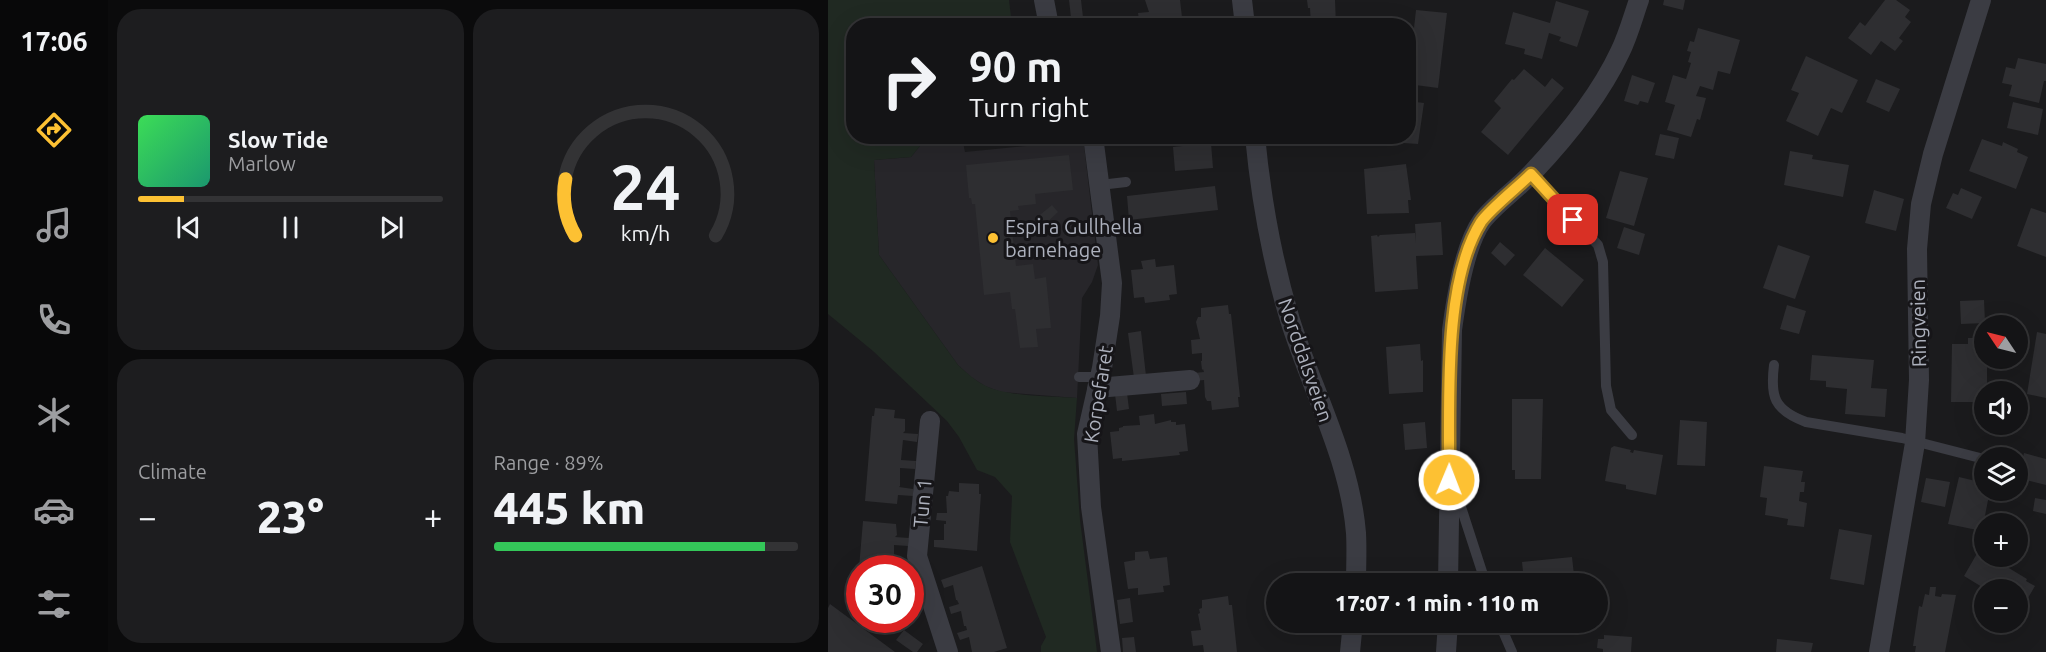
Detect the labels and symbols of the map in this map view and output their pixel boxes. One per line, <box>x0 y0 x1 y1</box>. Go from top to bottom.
pin <box>1547 194 1598 245</box>
place label: Espira Gullhella barnehage <box>1005 215 1142 261</box>
marker: Espira Gullhella barnehage <box>986 231 1000 245</box>
street label: Ringveien <box>1906 279 1930 367</box>
street label: Norddalsveien <box>1274 295 1338 425</box>
north arrow <box>1974 315 2028 369</box>
street label: Korpefaret <box>1079 344 1117 444</box>
position arrow <box>1417 448 1481 512</box>
street label: Tun 1 <box>908 477 936 529</box>
speed limit sign: 30 <box>846 555 924 633</box>

